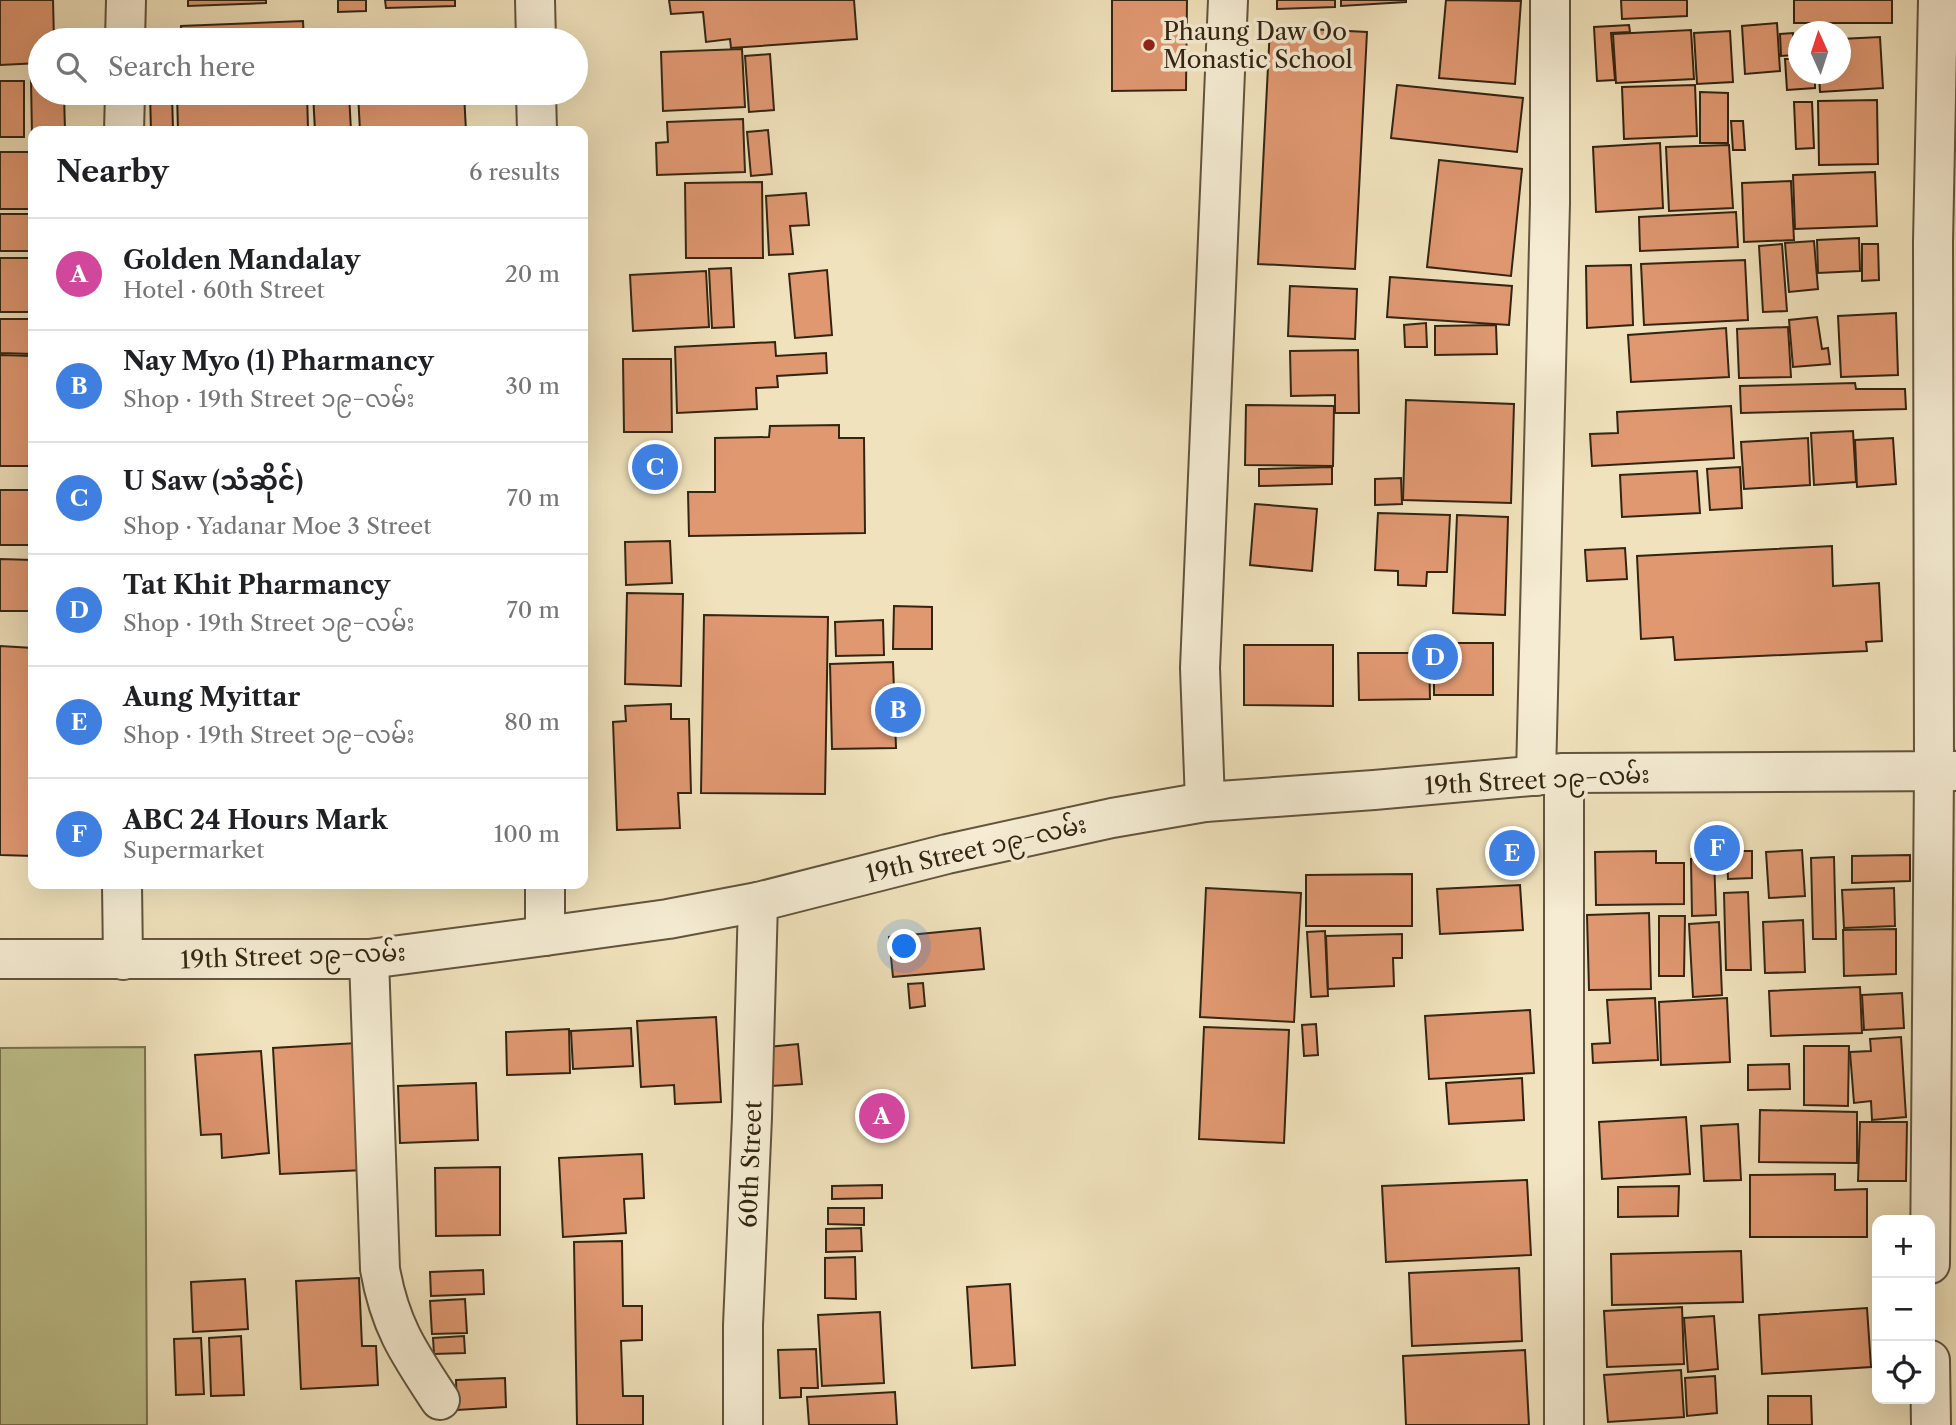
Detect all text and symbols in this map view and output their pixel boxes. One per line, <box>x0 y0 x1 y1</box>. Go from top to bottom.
place label: Phaung Daw Oo Monastic School <box>1163 17 1353 74</box>
north arrow <box>1788 21 1851 84</box>
search box <box>28 28 588 105</box>
marker: Phaung Daw Oo Monastic School <box>1141 37 1157 53</box>
icon: search <box>52 48 90 86</box>
text: Search here <box>108 51 255 83</box>
text: Nearby <box>56 153 169 190</box>
text: 6 results <box>469 158 560 186</box>
text: Golden Mandalay <box>123 244 360 276</box>
text: A <box>70 260 88 288</box>
text: 20 m <box>505 260 560 288</box>
text: Hotel · 60th Street <box>123 276 325 304</box>
text: Nay Myo (1) Pharmancy <box>123 345 434 377</box>
text: B <box>70 372 88 400</box>
text: 30 m <box>505 372 560 400</box>
text: Shop · 19th Street ၁၉−လမ်း <box>123 385 414 413</box>
pin: C <box>632 441 678 493</box>
text: U Saw (သံဆိုင်) <box>123 465 303 497</box>
text: C <box>70 484 88 512</box>
text: 70 m <box>507 484 560 512</box>
text: Shop · Yadanar Moe 3 Street <box>123 512 431 540</box>
text: Tat Khit Pharmancy <box>123 569 390 601</box>
text: D <box>69 596 89 624</box>
text: 70 m <box>507 596 560 624</box>
text: Shop · 19th Street ၁၉−လမ်း <box>123 609 414 637</box>
pin: D <box>1412 631 1458 683</box>
text: Aung Myittar <box>123 681 300 713</box>
pin: B <box>875 684 921 736</box>
text: E <box>71 708 87 736</box>
text: 80 m <box>504 708 560 736</box>
text: Shop · 19th Street ၁၉−လမ်း <box>123 721 414 749</box>
street label: 19th Street ၁၉−လမ်း <box>1424 759 1651 805</box>
text: ABC 24 Hours Mark <box>123 804 388 836</box>
street label: 19th Street ၁၉−လမ်း <box>863 809 1090 893</box>
text: F <box>71 820 87 848</box>
text: 100 m <box>494 820 560 848</box>
pin: F <box>1694 822 1740 874</box>
pin: E <box>1489 827 1535 879</box>
text: Supermarket <box>123 836 264 864</box>
your location <box>887 929 921 963</box>
street label: 19th Street ၁၉−လမ်း <box>180 937 406 979</box>
pin: A <box>859 1090 905 1142</box>
street label: 60th Street <box>733 1100 767 1228</box>
map controls <box>1872 1215 1935 1404</box>
button: + <box>1872 1215 1935 1278</box>
button: − <box>1872 1278 1935 1341</box>
button: locate <box>1872 1341 1935 1404</box>

